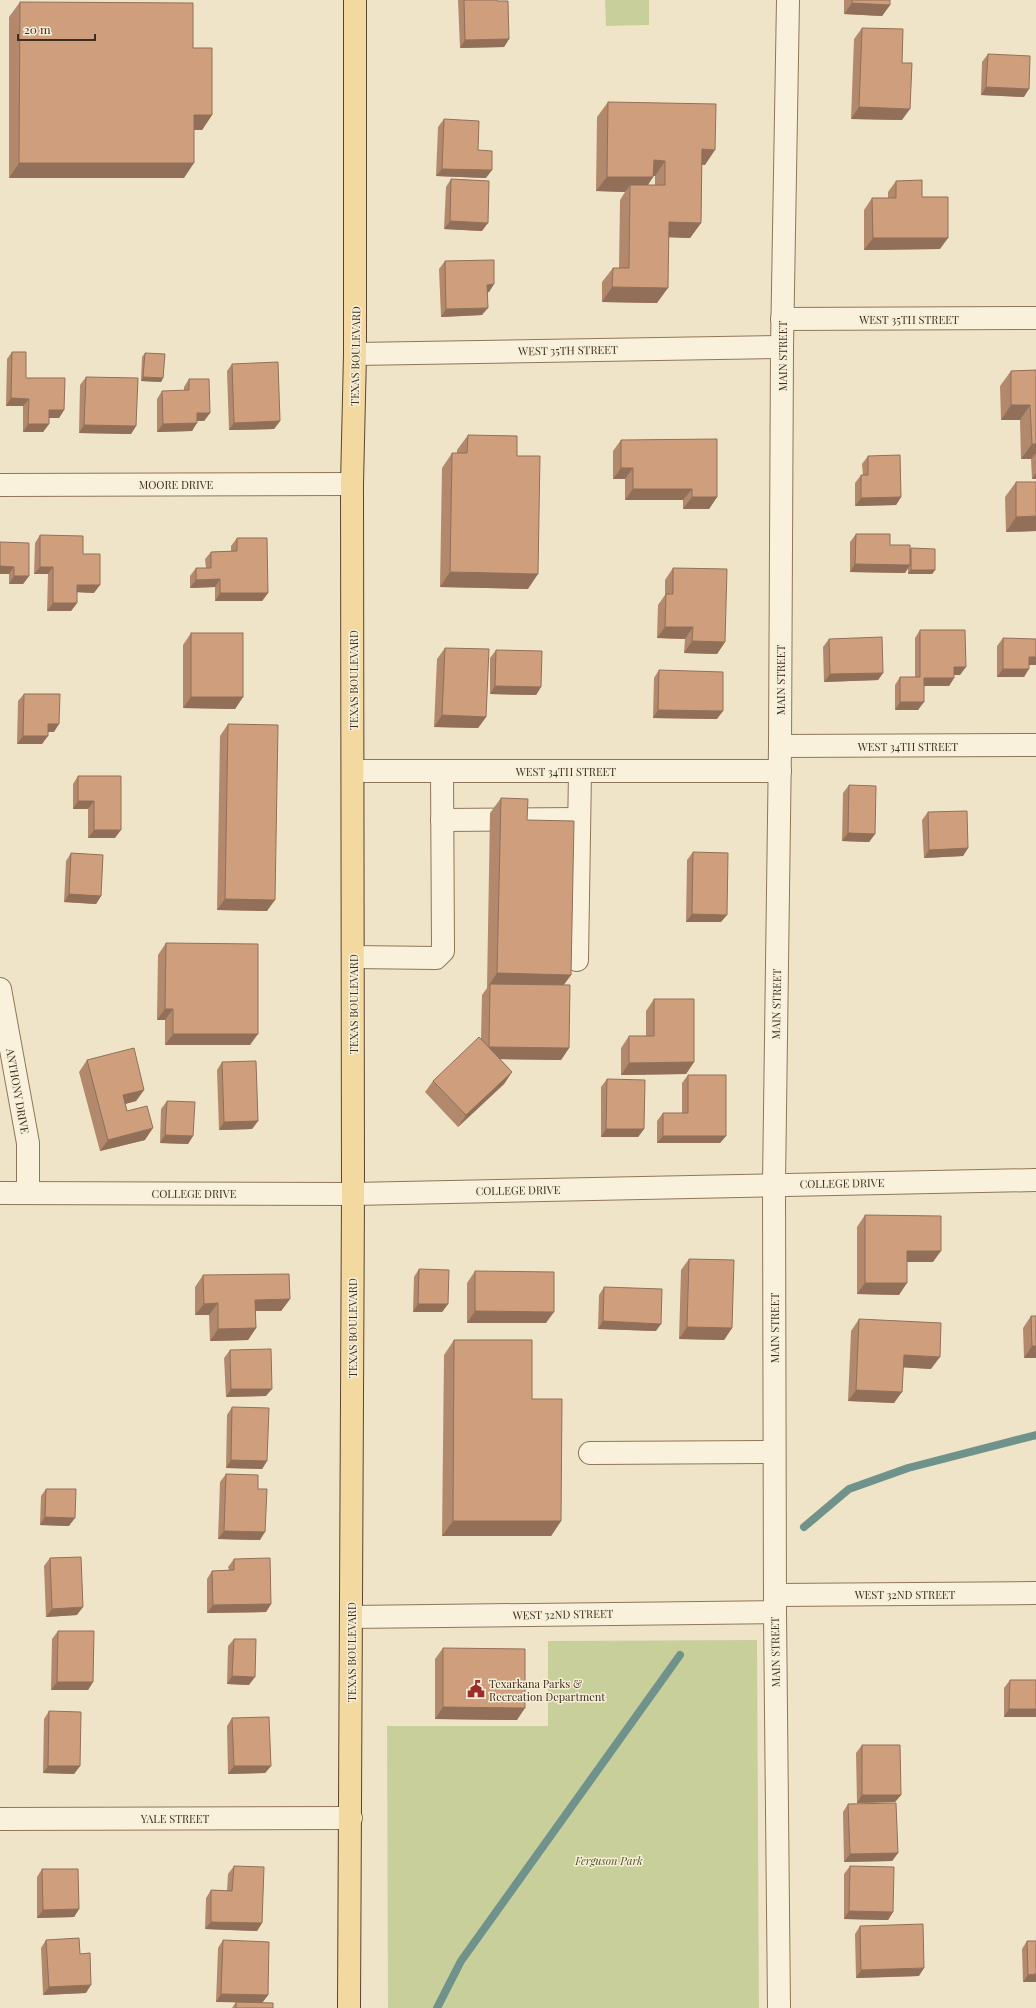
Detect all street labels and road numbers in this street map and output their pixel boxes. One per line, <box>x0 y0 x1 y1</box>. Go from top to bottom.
street label: TEXAS BOULEVARD <box>347 306 363 406</box>
street label: WEST 35TH STREET <box>858 312 959 327</box>
street label: MAIN STREET <box>775 321 790 391</box>
street label: WEST 35TH STREET <box>517 342 618 358</box>
street label: MOORE DRIVE <box>139 477 214 492</box>
street label: TEXAS BOULEVARD <box>346 630 361 730</box>
street label: MAIN STREET <box>773 645 788 715</box>
street label: WEST 34TH STREET <box>857 739 958 754</box>
street label: WEST 34TH STREET <box>515 764 616 779</box>
street label: TEXAS BOULEVARD <box>346 954 361 1054</box>
street label: MAIN STREET <box>768 968 784 1039</box>
street label: ANTHONY DRIVE <box>3 1046 33 1135</box>
street label: COLLEGE DRIVE <box>799 1175 885 1191</box>
street label: COLLEGE DRIVE <box>475 1182 561 1198</box>
street label: COLLEGE DRIVE <box>152 1186 237 1201</box>
street label: TEXAS BOULEVARD <box>345 1278 360 1378</box>
street label: MAIN STREET <box>767 1293 782 1363</box>
street label: WEST 32ND STREET <box>854 1587 956 1602</box>
street label: TEXAS BOULEVARD <box>344 1602 359 1702</box>
street label: WEST 32ND STREET <box>512 1606 614 1622</box>
street label: MAIN STREET <box>767 1616 783 1687</box>
street label: YALE STREET <box>140 1811 210 1826</box>

